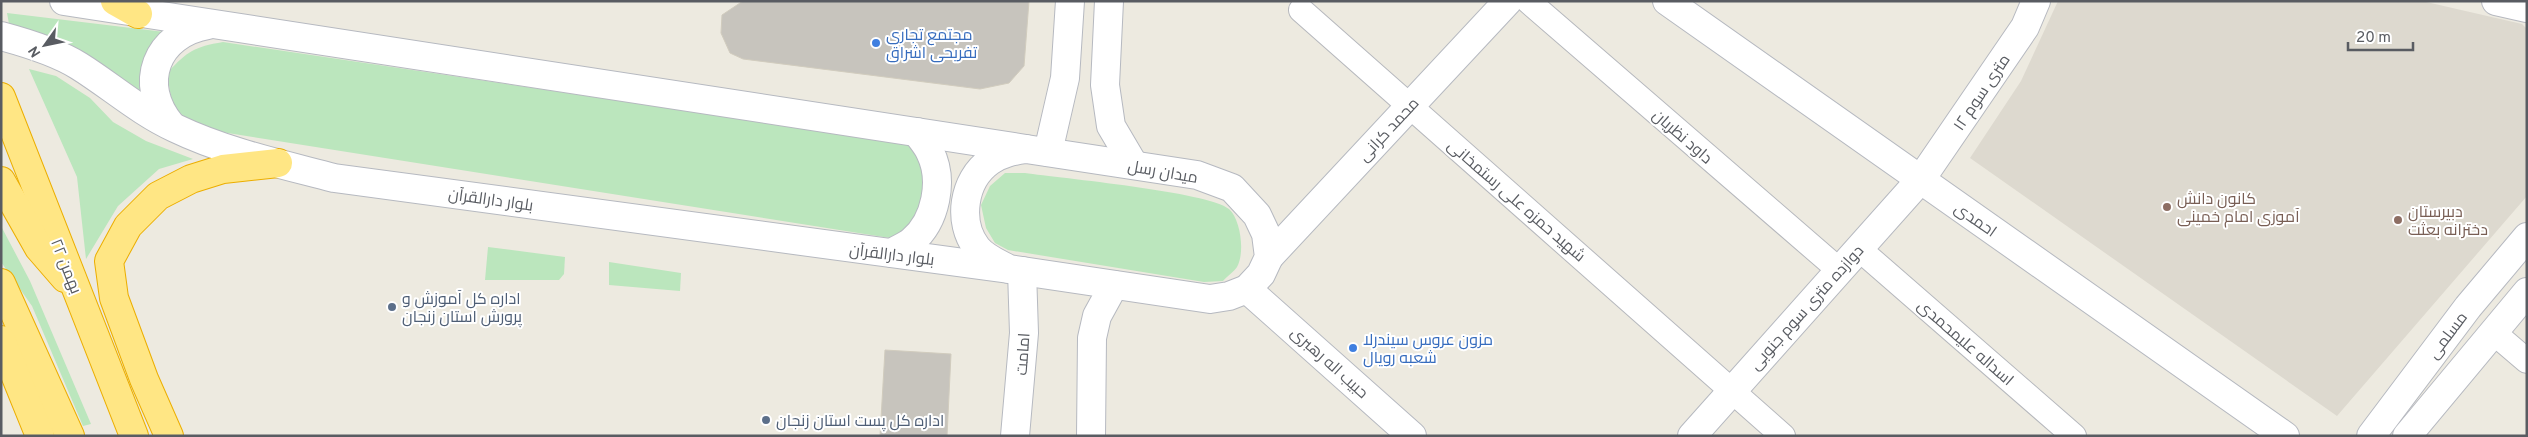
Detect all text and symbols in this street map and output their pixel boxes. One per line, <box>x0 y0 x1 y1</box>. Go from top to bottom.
north arrow <box>20 20 70 70</box>
scale bar <box>2348 20 2413 52</box>
place label: مجتمع تجاری تفریحی اشراق <box>886 26 978 64</box>
text: 20 m <box>2356 29 2391 48</box>
marker: مجتمع تجاری تفریحی اشراق <box>870 37 882 49</box>
text: N <box>25 42 45 60</box>
street label: ۱۲ متری سوم <box>1950 51 2015 135</box>
street label: محمد کرانی <box>1355 94 1424 167</box>
street label: داود نظریان <box>1648 106 1716 169</box>
street label: شهید حمزه علی رستمخانی <box>1443 136 1589 267</box>
street label: میدان رسل <box>1126 157 1199 189</box>
street label: بلوار دارالقرآن <box>447 185 535 217</box>
place label: کانون دانش آموزی امام خمینی <box>2177 190 2300 228</box>
street label: احمدی <box>1950 199 2000 242</box>
marker: کانون دانش آموزی امام خمینی <box>2161 201 2173 213</box>
place label: دبیرستان دخترانه بعثت <box>2408 203 2488 241</box>
marker: دبیرستان دخترانه بعثت <box>2392 214 2404 226</box>
street label: ۲۲ بهمن <box>45 236 85 297</box>
street label: بلوار دارالقرآن <box>848 241 935 271</box>
street label: دوازده متری سوم جنوبی <box>1746 242 1869 375</box>
place label: اداره کل آموزش و پرورش استان زنجان <box>402 290 523 328</box>
street label: اسداله علیمحمدی <box>1912 296 2017 391</box>
marker: اداره کل آموزش و پرورش استان زنجان <box>386 301 398 313</box>
street label: مسلمی <box>2424 309 2473 364</box>
street label: حبیب اله رهبری <box>1286 323 1372 404</box>
place label: مزون عروس سیندرلا شعبه رویال <box>1363 331 1493 369</box>
street label: امامت <box>1013 332 1035 376</box>
marker: مزون عروس سیندرلا شعبه رویال <box>1347 342 1359 354</box>
place label: اداره کل پست استان زنجان <box>776 412 944 432</box>
marker: اداره کل پست استان زنجان <box>760 414 772 426</box>

